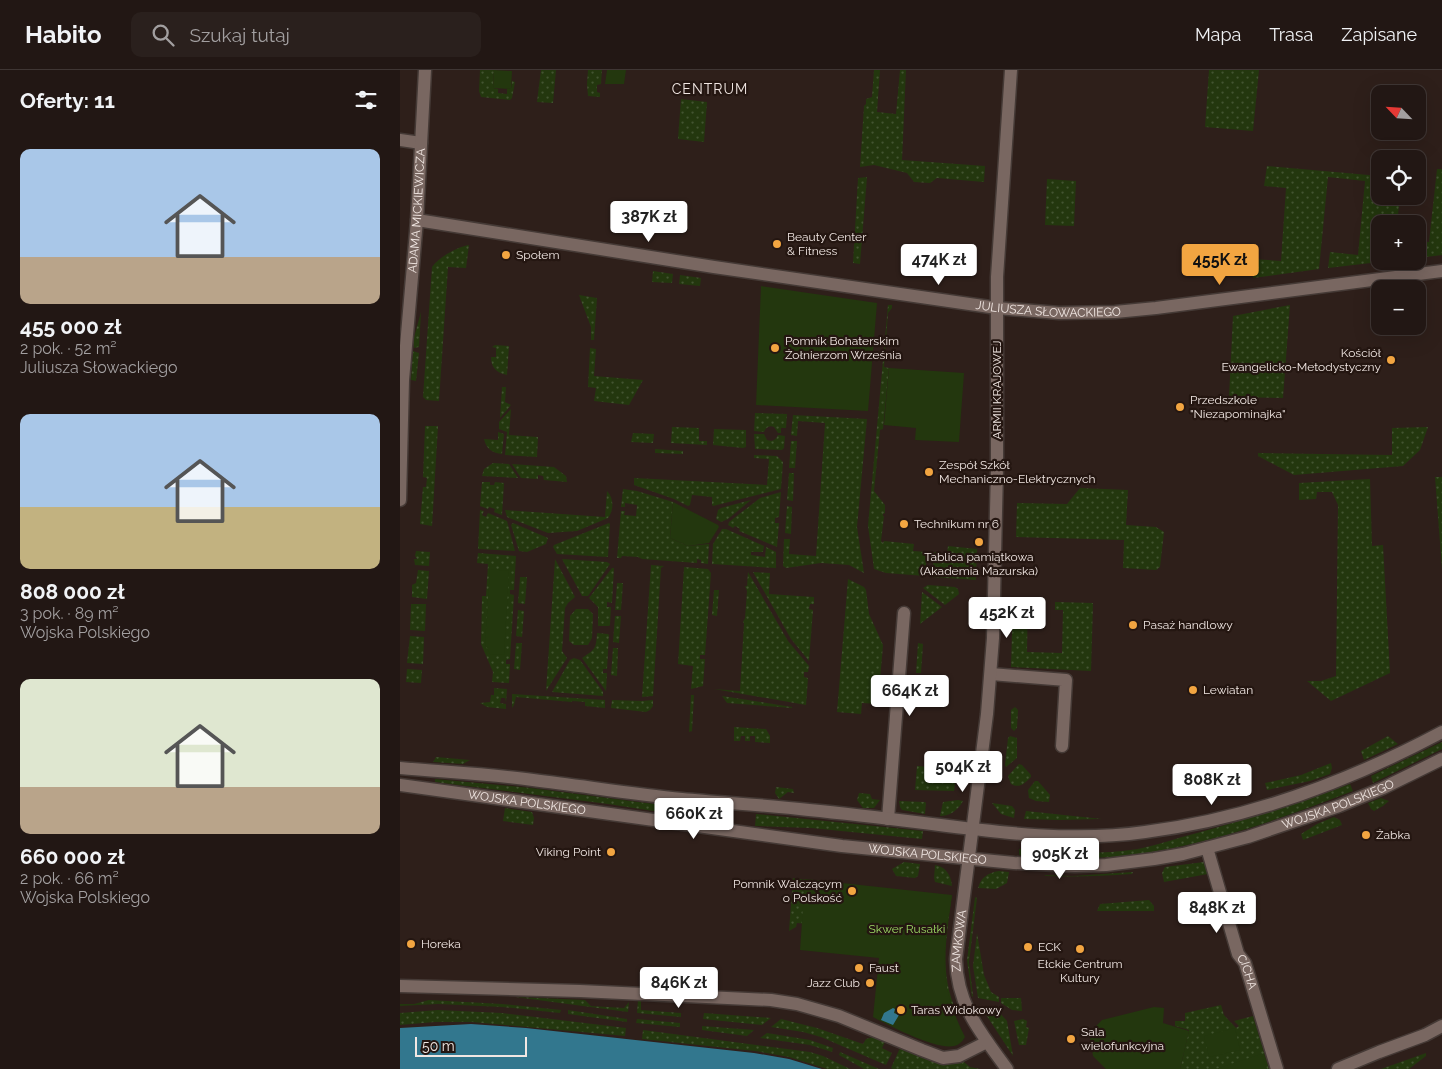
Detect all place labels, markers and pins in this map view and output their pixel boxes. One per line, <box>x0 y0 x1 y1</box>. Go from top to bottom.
pin: 387K zł <box>603 200 695 243</box>
place label: Beauty Center & Fitness <box>787 230 867 258</box>
marker: Beauty Center & Fitness <box>771 238 783 250</box>
pin: 474K zł <box>893 244 985 286</box>
pin: 455K zł <box>1174 244 1266 286</box>
place label: Społem <box>516 248 559 262</box>
marker: Społem <box>500 249 512 261</box>
place label: Pomnik Bohaterskim Żołnierzom Września <box>785 334 901 362</box>
marker: Pomnik Bohaterskim Żołnierzom Września <box>769 342 781 354</box>
place label: Kościół Ewangelicko-Metodystyczny <box>1221 346 1381 374</box>
marker: Kościół Ewangelicko-Metodystyczny <box>1385 354 1397 366</box>
place label: Przedszkole "Niezapominajka" <box>1190 393 1285 421</box>
marker: Przedszkole "Niezapominajka" <box>1174 401 1186 413</box>
place label: Zespół Szkół Mechaniczno-Elektrycznych <box>939 458 1096 486</box>
marker: Zespół Szkół Mechaniczno-Elektrycznych <box>923 466 935 478</box>
place label: Technikum nr 6 <box>914 517 999 531</box>
marker: Technikum nr 6 <box>898 518 910 530</box>
marker: Tablica pamiątkowa (Akademia Mazurska) <box>973 536 985 548</box>
place label: Tablica pamiątkowa (Akademia Mazurska) <box>920 550 1038 578</box>
pin: 452K zł <box>961 596 1053 639</box>
place label: Pasaż handlowy <box>1143 618 1233 632</box>
marker: Pasaż handlowy <box>1127 619 1139 631</box>
pin: 664K zł <box>864 674 956 717</box>
place label: Lewiatan <box>1203 683 1253 697</box>
marker: Lewiatan <box>1187 684 1199 696</box>
pin: 504K zł <box>917 750 1009 793</box>
pin: 808K zł <box>1166 764 1258 806</box>
pin: 660K zł <box>648 798 740 840</box>
place label: Żabka <box>1376 828 1410 842</box>
marker: Żabka <box>1360 829 1372 841</box>
pin: 905K zł <box>1014 838 1106 880</box>
place label: Viking Point <box>536 845 601 859</box>
marker: Viking Point <box>605 846 617 858</box>
place label: Pomnik Walczącym o Polskość <box>733 877 842 905</box>
marker: Pomnik Walczącym o Polskość <box>846 885 858 897</box>
pin: 848K zł <box>1171 892 1263 934</box>
place label: Horeka <box>421 937 461 951</box>
marker: Horeka <box>405 938 417 950</box>
place label: ECK <box>1038 940 1061 954</box>
marker: ECK <box>1022 941 1034 953</box>
marker: Ełckie Centrum Kultury <box>1074 943 1086 955</box>
place label: Ełckie Centrum Kultury <box>1037 957 1123 985</box>
place label: Faust <box>869 961 899 975</box>
marker: Faust <box>853 962 865 974</box>
pin: 846K zł <box>633 966 725 1009</box>
place label: Jazz Club <box>807 976 860 990</box>
marker: Jazz Club <box>864 977 876 989</box>
place label: Taras Widokowy <box>911 1003 1002 1017</box>
marker: Taras Widokowy <box>895 1004 907 1016</box>
place label: Sala wielofunkcyjna <box>1081 1025 1164 1053</box>
marker: Sala wielofunkcyjna <box>1065 1033 1077 1045</box>

